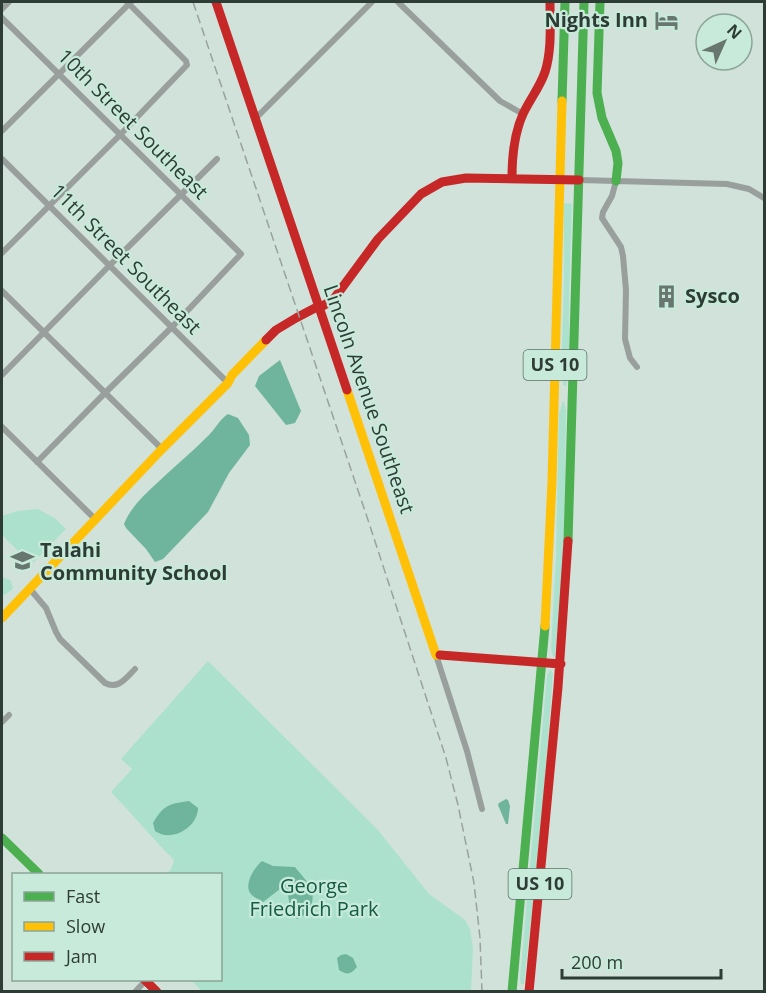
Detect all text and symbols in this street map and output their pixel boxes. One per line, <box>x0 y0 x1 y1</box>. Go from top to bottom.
place label: Nights Inn <box>544 6 648 33</box>
hotel icon: Nights Inn <box>653 7 679 33</box>
north arrow <box>694 12 754 72</box>
text: N <box>722 19 747 44</box>
street label: 10th Street Southeast <box>52 43 214 205</box>
street label: 11th Street Southeast <box>45 178 207 340</box>
street label: Lincoln Avenue Southeast <box>318 281 421 517</box>
place label: Sysco <box>685 282 740 309</box>
building icon: Sysco <box>654 283 680 309</box>
road number: US 10 <box>524 350 586 380</box>
place label: Talahi Community School <box>40 536 227 586</box>
school or university icon: Talahi Community School <box>9 548 35 574</box>
road number: US 10 <box>508 869 572 899</box>
park label: George Friedrich Park <box>249 872 379 922</box>
legend <box>12 873 222 981</box>
text: Fast <box>66 884 100 908</box>
text: Slow <box>66 914 105 938</box>
scale bar <box>562 942 721 980</box>
text: Jam <box>64 944 98 968</box>
text: 200 m <box>571 950 623 974</box>

